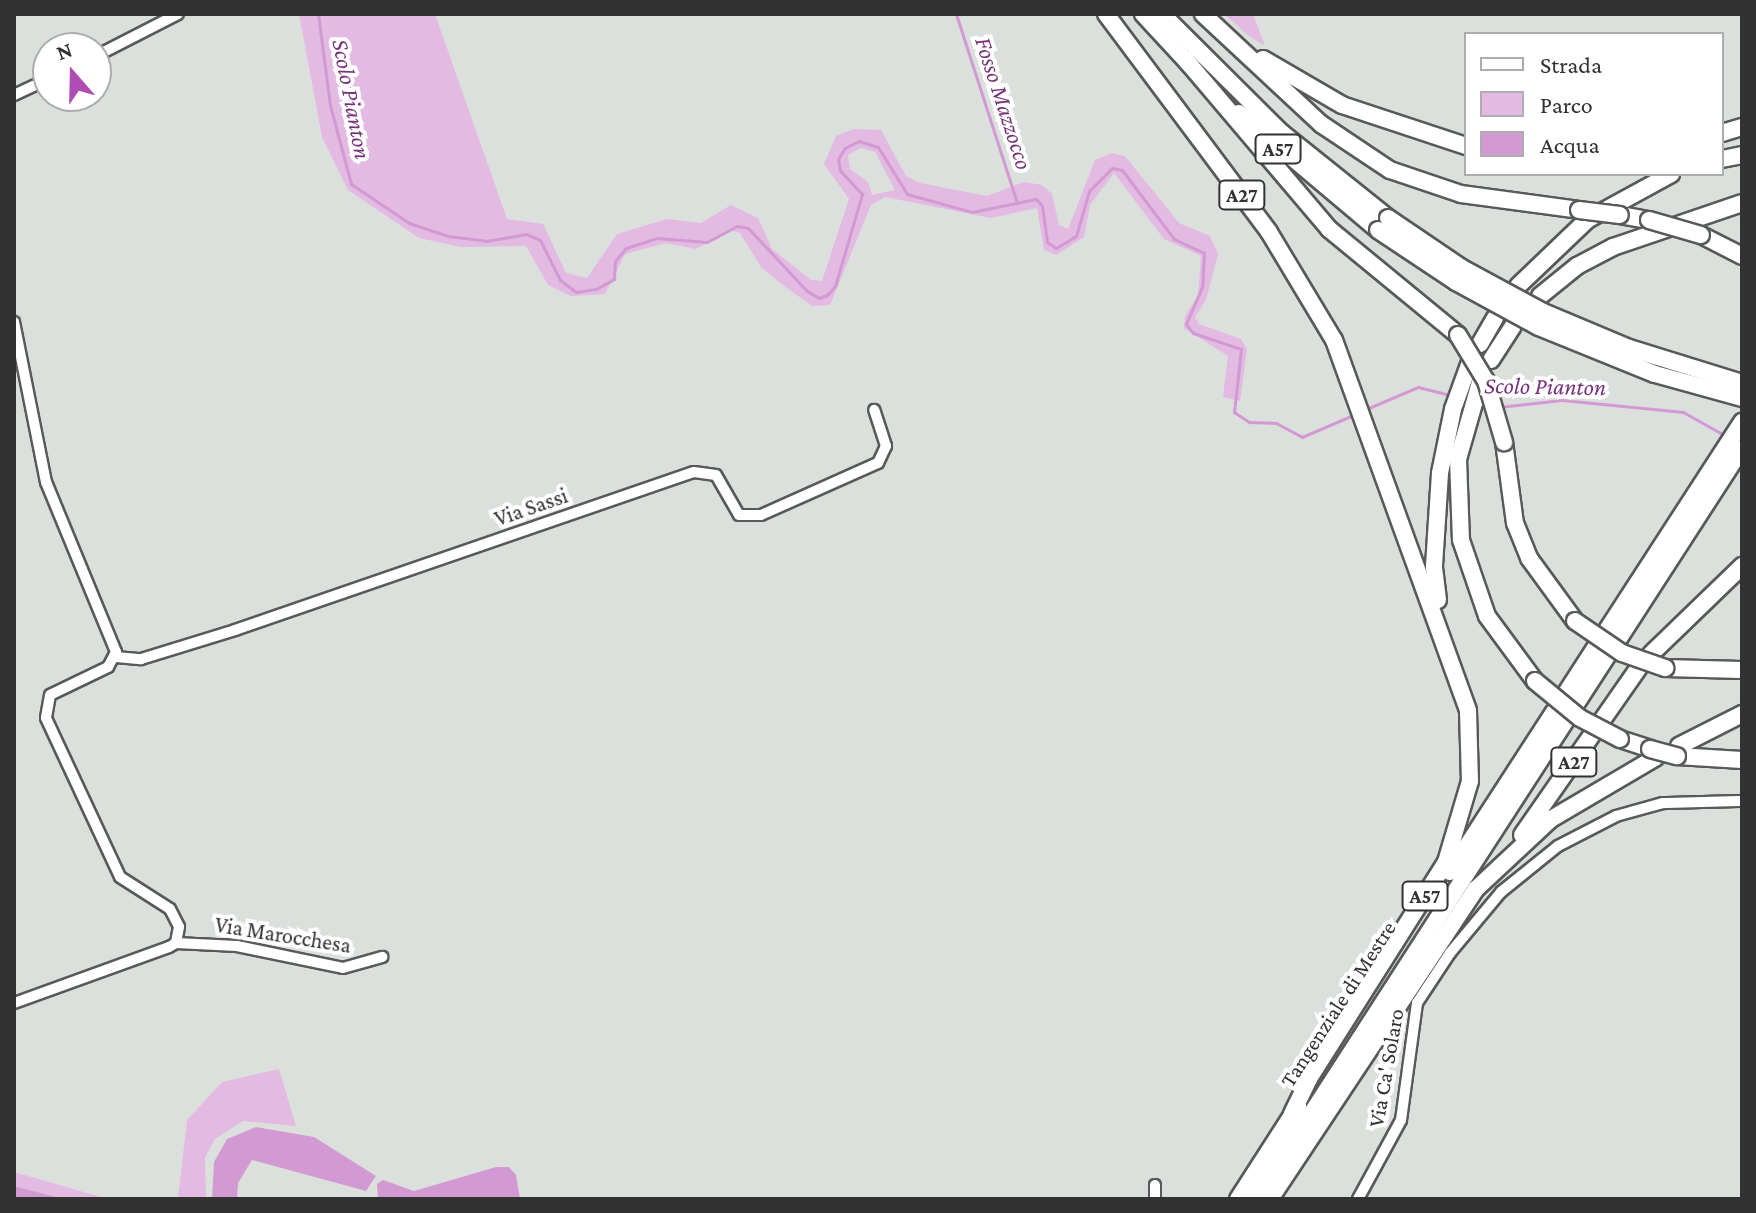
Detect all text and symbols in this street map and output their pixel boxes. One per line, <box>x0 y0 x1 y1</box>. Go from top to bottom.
north arrow <box>32 32 112 112</box>
legend <box>1464 32 1724 176</box>
water label: Fosso Mazzocco <box>969 33 1039 173</box>
water label: Scolo Pianton <box>326 36 378 162</box>
text: N <box>53 37 76 65</box>
text: Strada <box>1540 51 1602 78</box>
text: Parco <box>1540 91 1593 118</box>
text: Acqua <box>1540 131 1600 158</box>
road number: A57 <box>1254 133 1302 165</box>
road number: A27 <box>1218 179 1266 211</box>
water label: Scolo Pianton <box>1484 371 1606 401</box>
street label: Via Sassi <box>491 482 571 532</box>
road number: A27 <box>1550 746 1598 778</box>
road number: A57 <box>1401 880 1449 912</box>
street label: Via Marocchesa <box>213 911 353 959</box>
street label: Tangenziale di Mestre <box>1275 916 1401 1092</box>
street label: Via Ca' Solaro <box>1363 1007 1409 1129</box>

